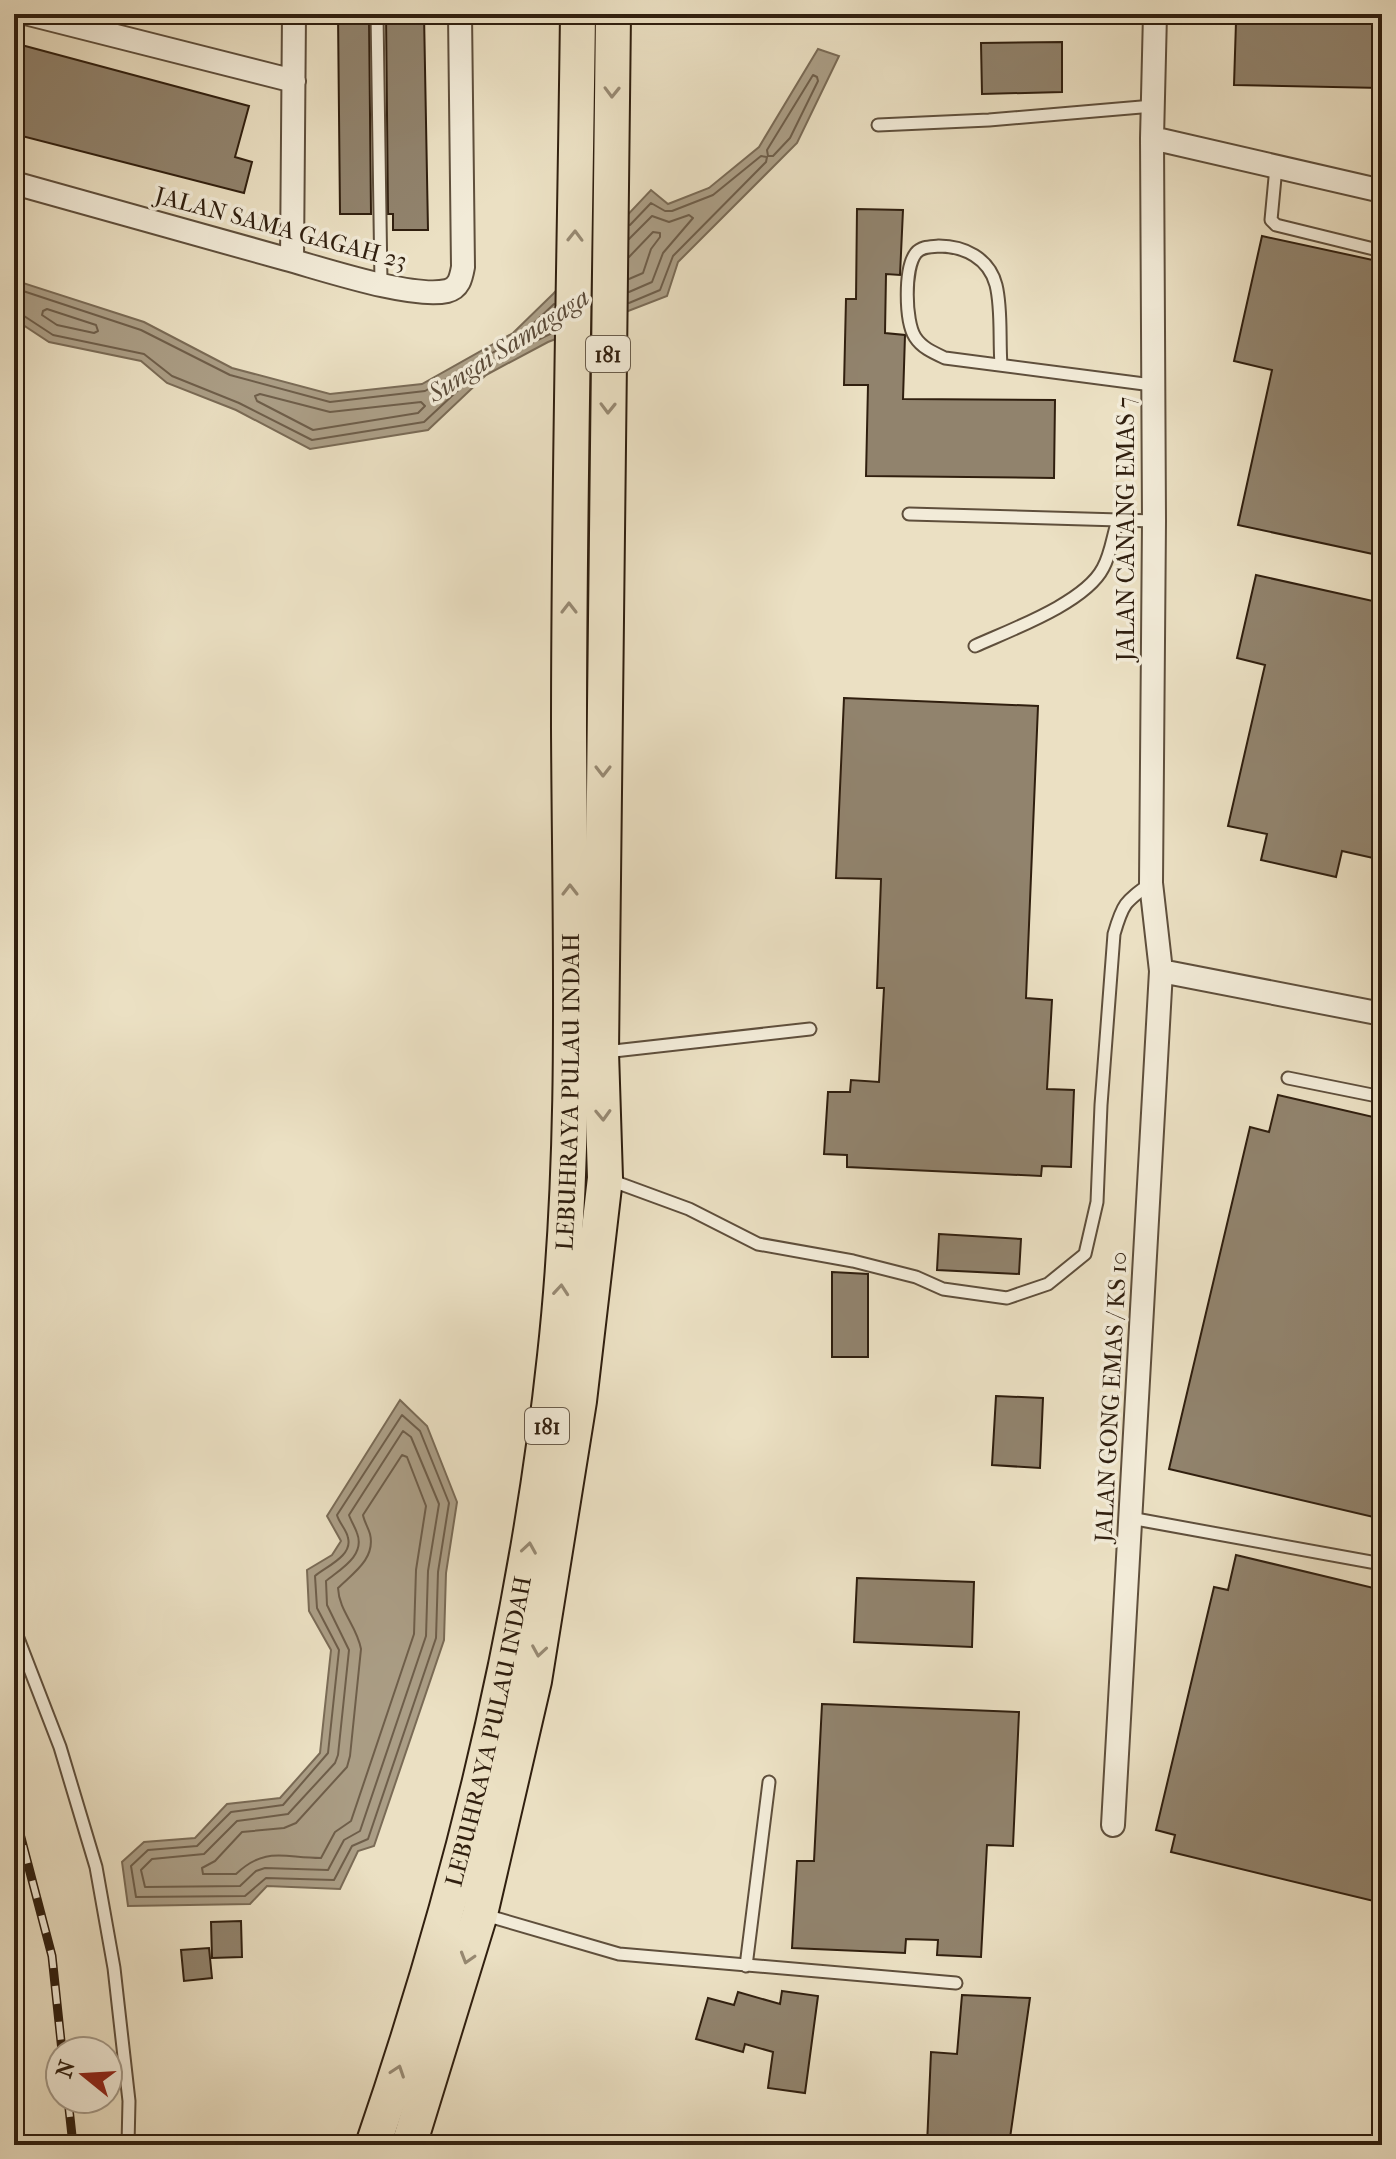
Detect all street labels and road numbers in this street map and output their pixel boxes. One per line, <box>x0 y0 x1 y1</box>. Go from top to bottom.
street label: JALAN SAMA GAGAH 23 <box>150 180 410 275</box>
road number: 181 <box>586 336 630 372</box>
street label: JALAN CANANG EMAS 7 <box>1112 397 1140 663</box>
street label: LEBUHRAYA PULAU INDAH <box>550 933 585 1251</box>
street label: JALAN GONG EMAS / KS 10 <box>1089 1251 1133 1545</box>
road number: 181 <box>525 1408 569 1444</box>
street label: LEBUHRAYA PULAU INDAH <box>440 1574 537 1890</box>

